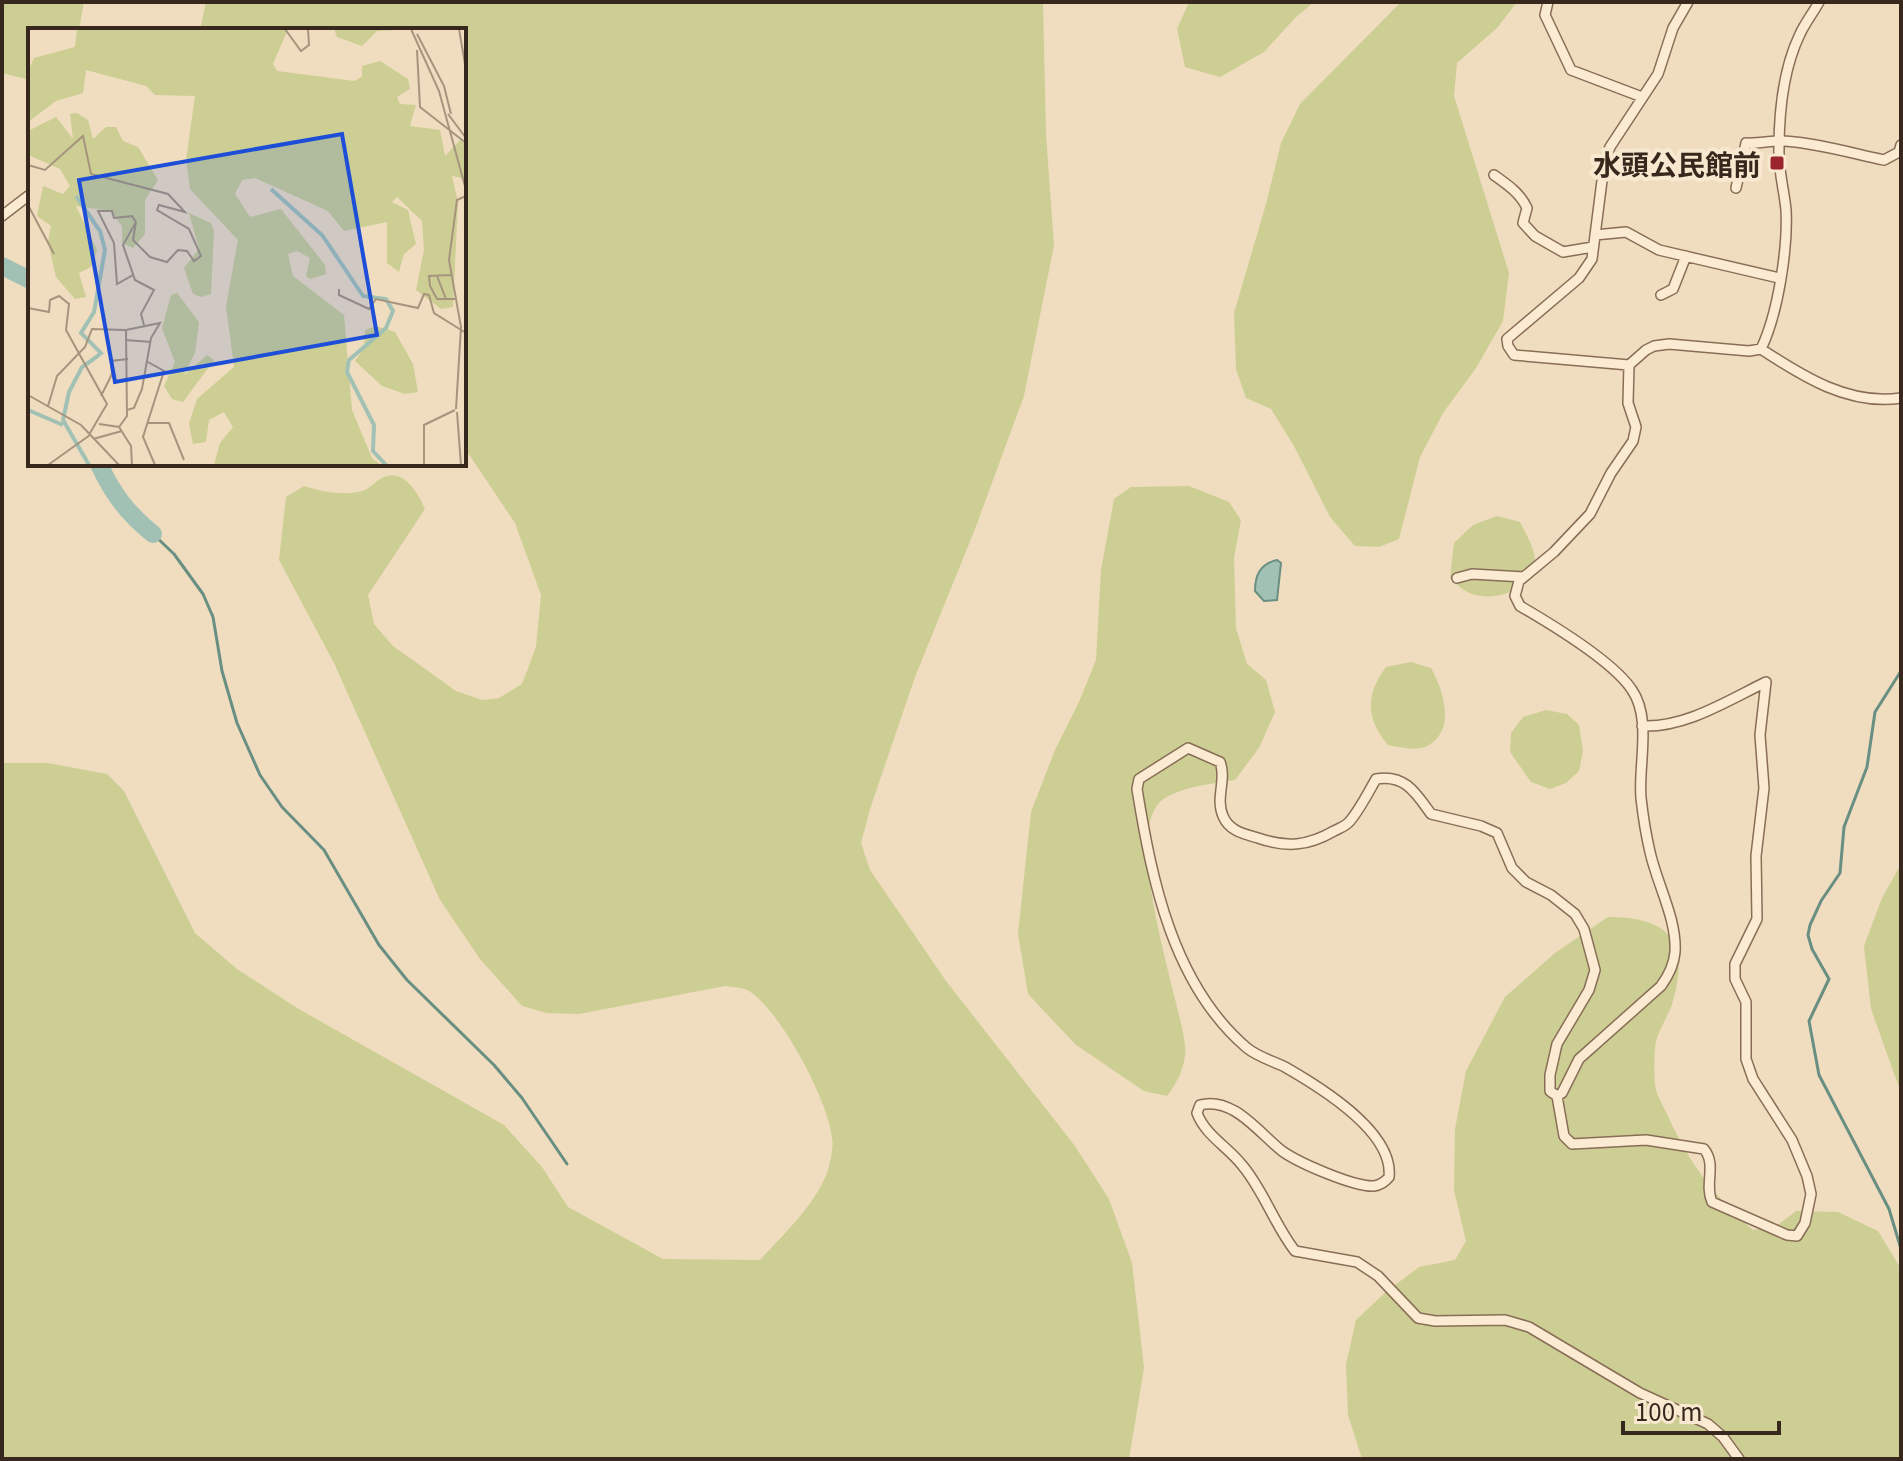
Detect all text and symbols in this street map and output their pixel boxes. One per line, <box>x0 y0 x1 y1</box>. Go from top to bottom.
inset map <box>28 28 466 466</box>
place label: 水頭公民館前 <box>1593 143 1761 183</box>
marker: 水頭公民館前 <box>1768 154 1786 172</box>
scale bar <box>1623 1385 1779 1435</box>
text: 100 m <box>1635 1393 1703 1428</box>

